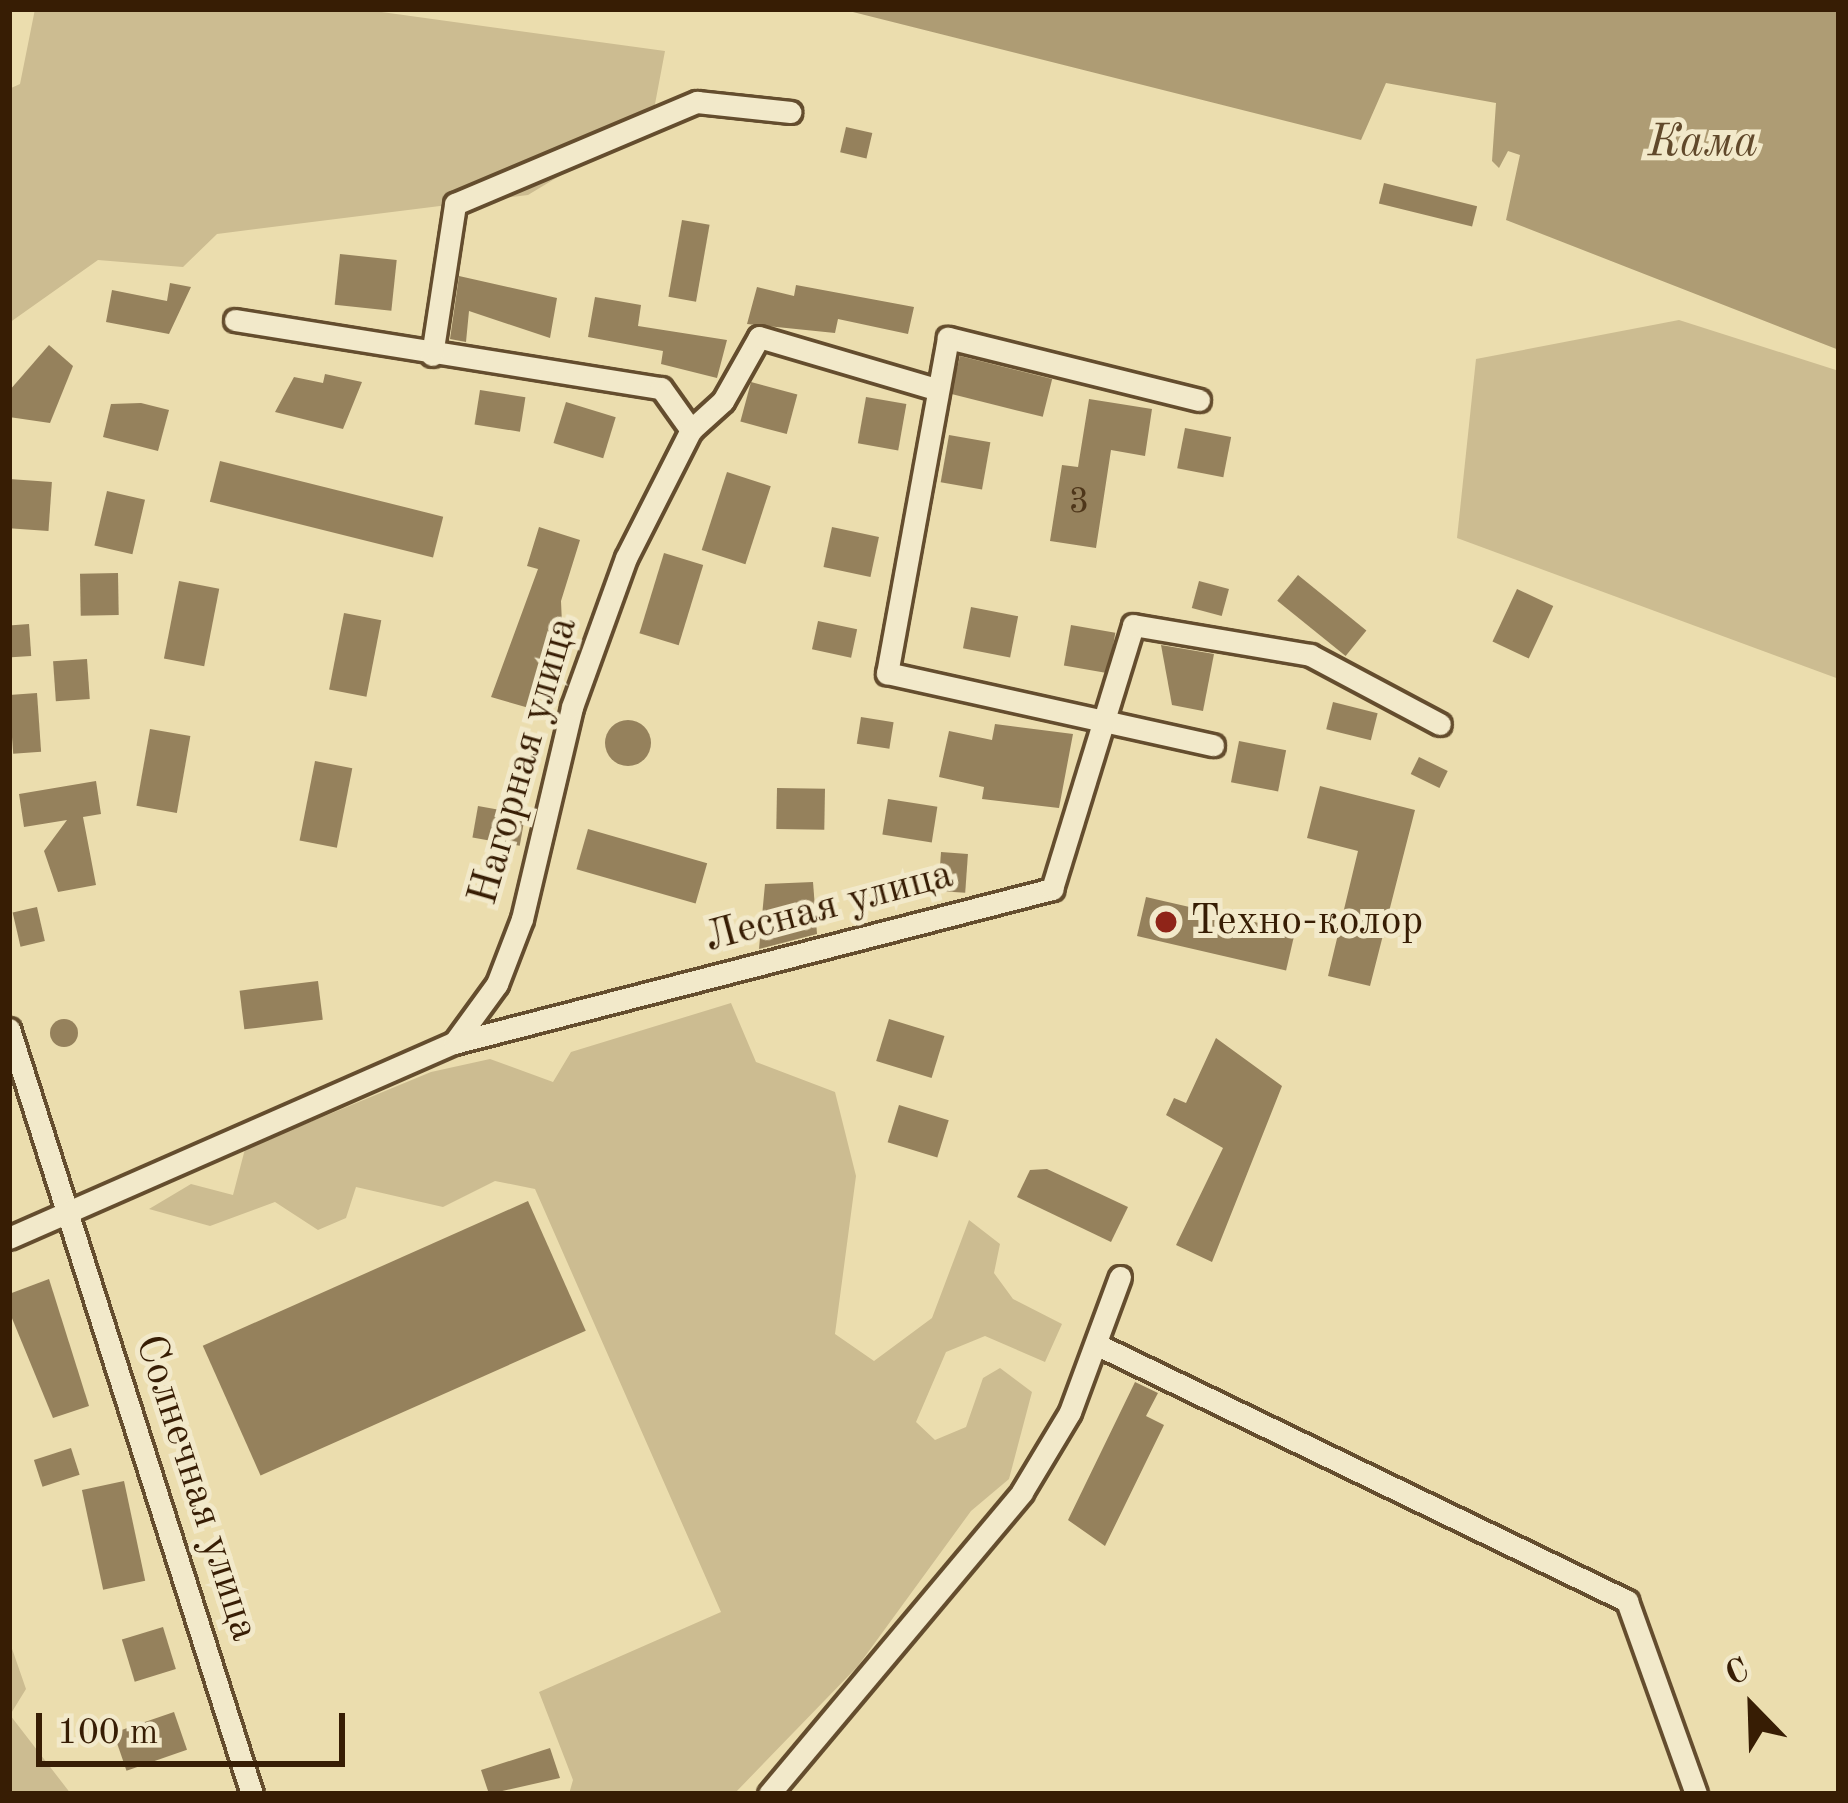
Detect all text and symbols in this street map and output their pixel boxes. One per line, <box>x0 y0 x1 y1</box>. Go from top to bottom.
water label: Кама <box>1648 117 1758 171</box>
house number: 3 <box>1069 482 1089 526</box>
street label: Нагорная улица <box>459 611 589 911</box>
street label: Лесная улица <box>699 850 959 964</box>
place label: Техно-колор <box>1190 897 1423 947</box>
marker: Техно-колор <box>1153 909 1179 935</box>
street label: Солнечная улица <box>123 1329 269 1647</box>
north arrow <box>1692 1647 1812 1767</box>
text: С <box>1721 1654 1754 1693</box>
scale bar <box>42 1689 351 1763</box>
text: 100 m <box>57 1716 158 1752</box>

